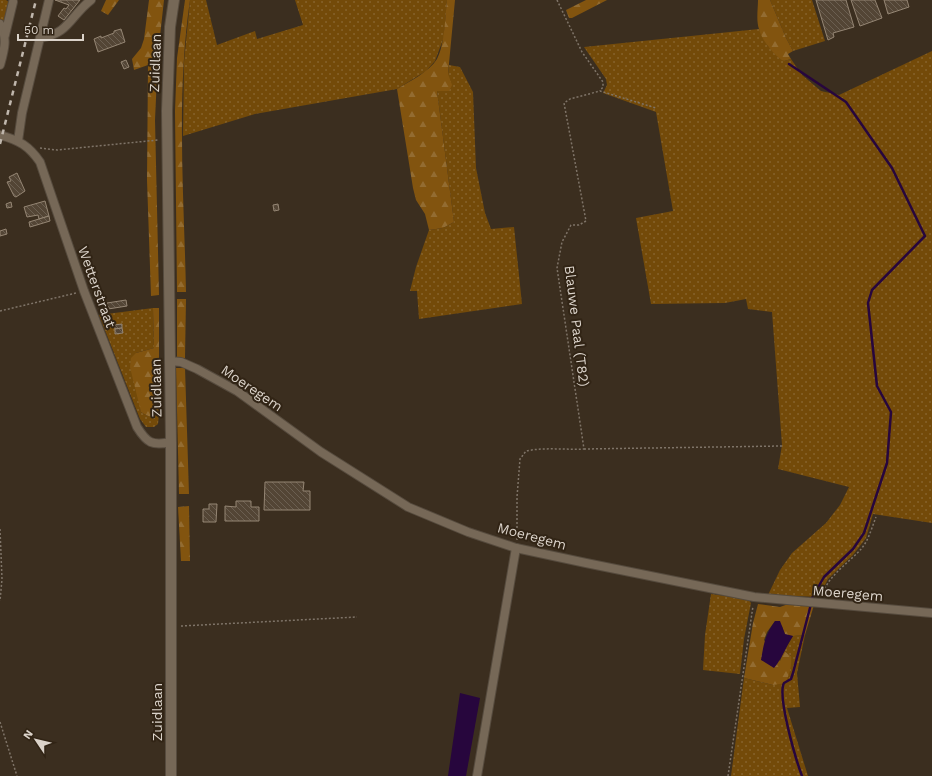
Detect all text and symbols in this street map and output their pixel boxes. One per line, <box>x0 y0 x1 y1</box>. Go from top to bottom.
scale bar <box>18 16 83 42</box>
text: 50 m <box>24 23 54 37</box>
street label: Zuidlaan <box>146 33 164 93</box>
street label: Wetterstraat <box>75 244 119 330</box>
street label: Blauwe Paal (T82) <box>562 264 592 388</box>
street label: Zuidlaan <box>147 359 165 417</box>
street label: Moeregem <box>218 362 286 414</box>
street label: Moeregem <box>496 519 568 553</box>
street label: Moeregem <box>812 582 884 604</box>
street label: Zuidlaan <box>149 683 165 741</box>
north arrow <box>16 720 56 760</box>
text: N <box>21 727 36 742</box>

